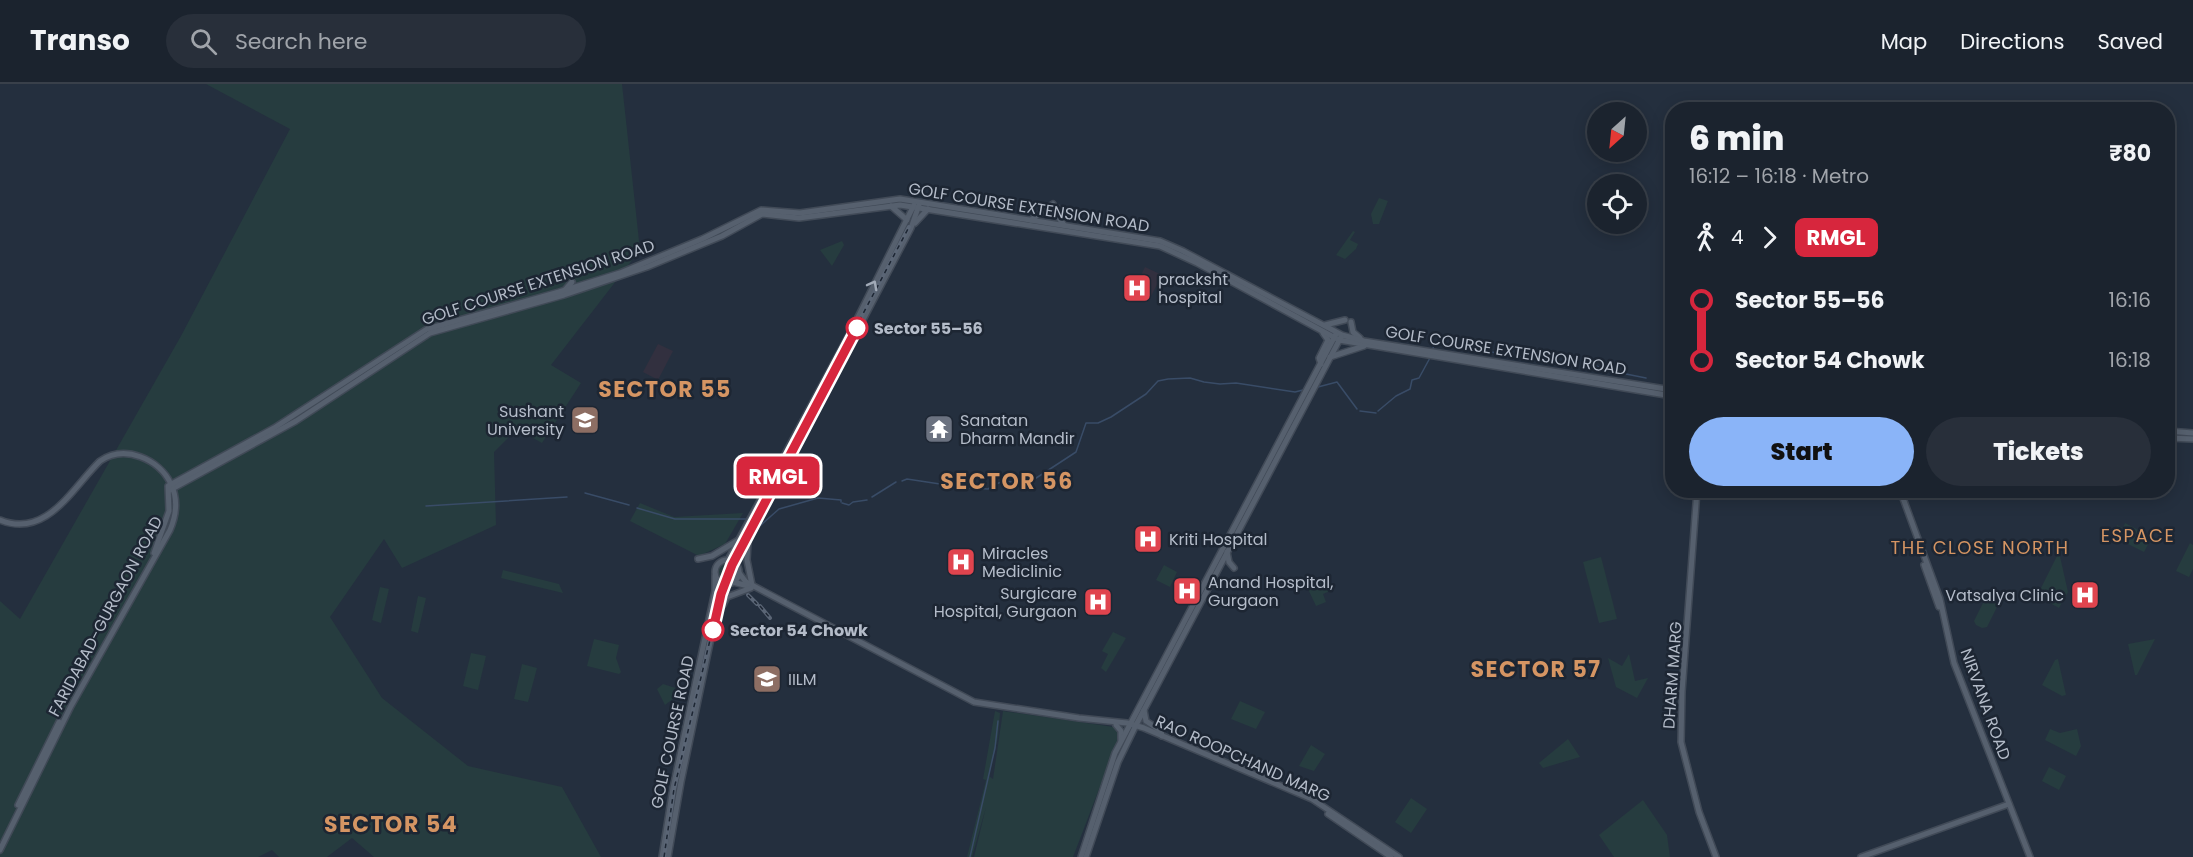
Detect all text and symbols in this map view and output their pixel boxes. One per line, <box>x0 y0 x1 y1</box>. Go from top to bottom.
search box <box>166 14 586 68</box>
text: Transo <box>30 21 130 60</box>
icon: search <box>187 25 220 58</box>
text: Search here <box>235 26 367 57</box>
text: Map <box>1881 27 1927 56</box>
text: Directions <box>1960 27 2064 56</box>
text: Saved <box>2097 27 2163 56</box>
north arrow <box>1587 102 1647 162</box>
map controls <box>1587 102 1647 234</box>
text: 6 min <box>1689 115 1784 162</box>
text: ₹80 <box>2109 138 2151 169</box>
text: 16:12 – 16:18 · Metro <box>1689 162 1869 190</box>
button: locate <box>1587 174 1647 234</box>
street label: GOLF COURSE EXTENSION ROAD <box>907 177 1151 238</box>
icon: walk <box>1689 221 1722 254</box>
icon: forward <box>1753 221 1786 254</box>
text: 4 <box>1731 223 1744 251</box>
text: RMGL <box>1807 223 1866 252</box>
street label: GOLF COURSE EXTENSION ROAD <box>419 234 658 331</box>
place label: pracksht hospital <box>1158 268 1228 309</box>
hospital icon: pracksht hospital <box>1121 272 1153 304</box>
one-way arrow <box>866 281 877 292</box>
text: Sector 55–56 <box>1735 285 1885 316</box>
text: 16:16 <box>2109 286 2151 314</box>
marker: Sector 55–56 <box>846 317 868 339</box>
place label: Sector 55–56 <box>874 317 983 340</box>
street label: GOLF COURSE EXTENSION ROAD <box>1384 320 1628 381</box>
text: Sector 54 Chowk <box>1735 345 1925 376</box>
text: 16:18 <box>2109 346 2151 374</box>
district label: SECTOR 55 <box>598 374 732 405</box>
place label: Sushant University <box>487 400 564 441</box>
school or university icon: Sushant University <box>569 404 601 436</box>
place label: Sanatan Dharm Mandir <box>960 409 1075 450</box>
temple icon: Sanatan Dharm Mandir <box>923 413 955 445</box>
button: Start <box>1689 417 1914 486</box>
button: Tickets <box>1926 417 2151 486</box>
line badge: RMGL <box>736 456 820 496</box>
text: RMGL <box>749 462 808 491</box>
district label: SECTOR 56 <box>940 466 1074 497</box>
street label: FARIDABAD-GURGAON ROAD <box>43 512 168 721</box>
hospital icon: Kriti Hospital <box>1132 523 1164 555</box>
district label: ESPACE <box>2101 523 2175 548</box>
place label: Kriti Hospital <box>1169 528 1268 551</box>
district label: THE CLOSE NORTH <box>1890 535 2070 560</box>
place label: Miracles Mediclinic <box>982 542 1062 583</box>
hospital icon: Miracles Mediclinic <box>945 546 977 578</box>
place label: Anand Hospital, Gurgaon <box>1208 571 1333 612</box>
hospital icon: Anand Hospital, Gurgaon <box>1171 575 1203 607</box>
hospital icon: Vatsalya Clinic <box>2069 579 2101 611</box>
place label: Surgicare Hospital, Gurgaon <box>934 582 1077 623</box>
place label: Vatsalya Clinic <box>1945 584 2064 607</box>
hospital icon: Surgicare Hospital, Gurgaon <box>1082 586 1114 618</box>
marker: Sector 54 Chowk <box>702 619 724 641</box>
place label: Sector 54 Chowk <box>730 619 868 642</box>
street label: DHARM MARG <box>1657 621 1688 730</box>
street label: NIRVANA ROAD <box>1955 645 2016 763</box>
street label: GOLF COURSE ROAD <box>645 653 700 811</box>
district label: SECTOR 57 <box>1470 654 1602 685</box>
school or university icon: IILM <box>751 663 783 695</box>
place label: IILM <box>788 668 817 691</box>
street label: RAO ROOPCHAND MARG <box>1152 709 1334 807</box>
district label: SECTOR 54 <box>324 809 458 840</box>

